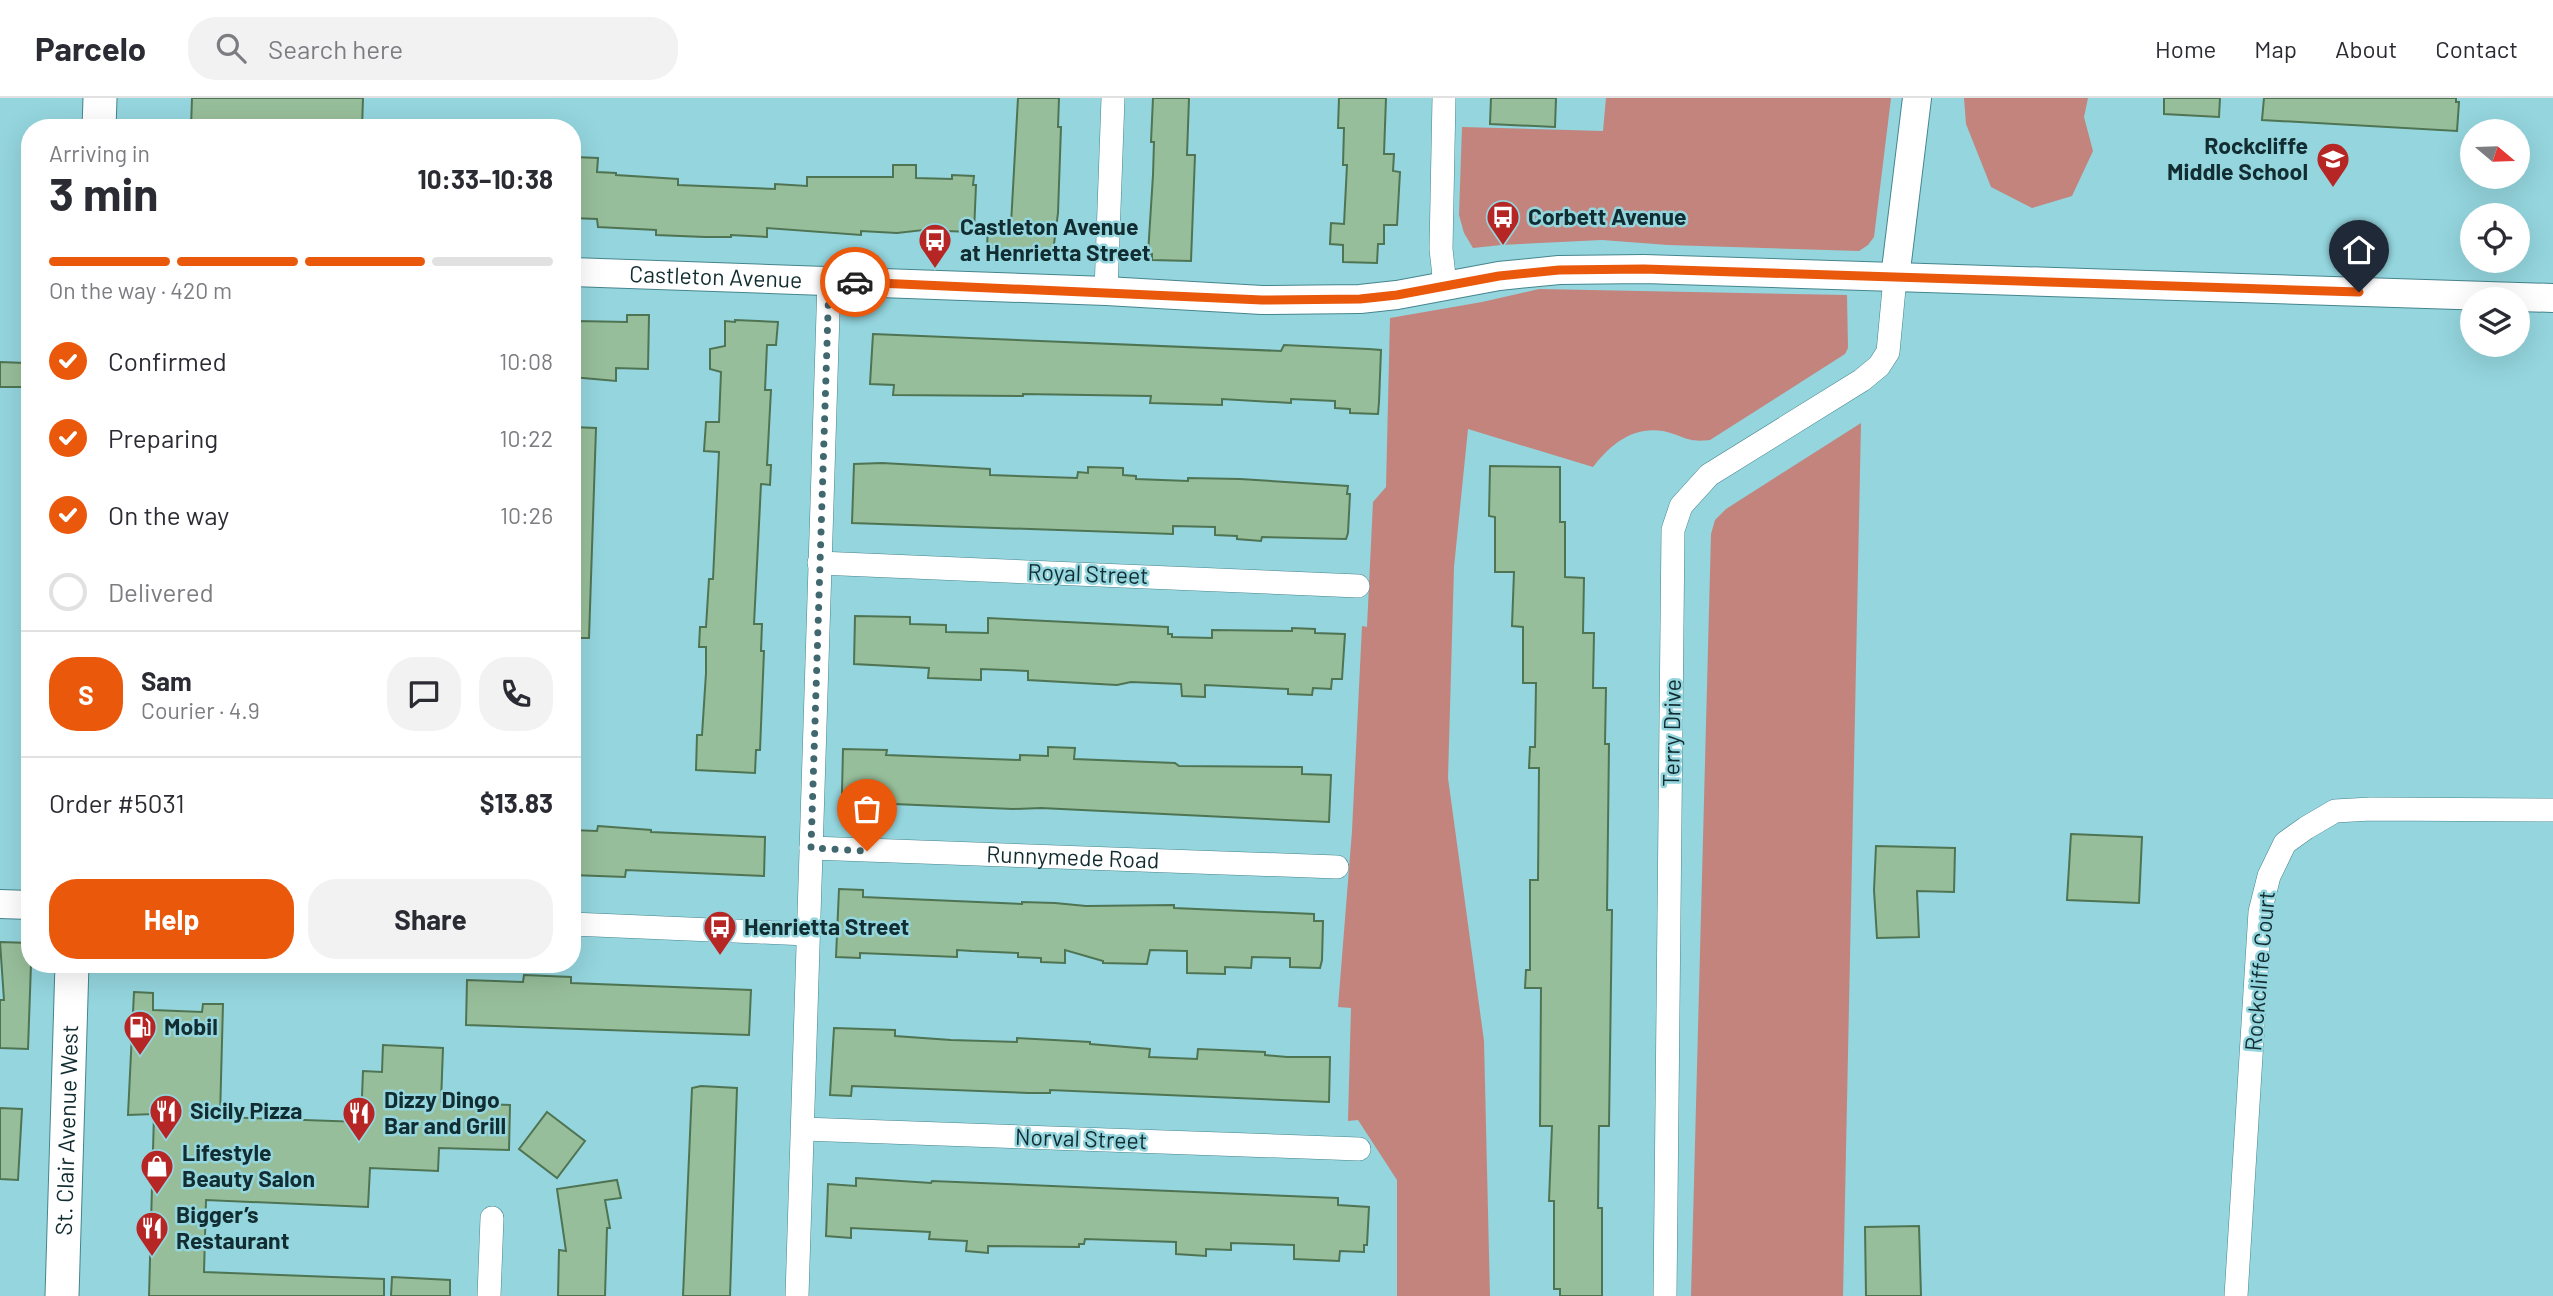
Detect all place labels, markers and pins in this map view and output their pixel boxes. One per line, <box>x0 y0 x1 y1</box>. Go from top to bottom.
place label: Rockcliffe Middle School <box>2167 131 2308 185</box>
school or university icon: Rockcliffe Middle School <box>2314 140 2352 189</box>
bus stop icon: Corbett Avenue <box>1484 198 1522 247</box>
place label: Corbett Avenue <box>1528 202 1687 230</box>
place label: Castleton Avenue at Henrietta Street <box>960 212 1151 266</box>
pin <box>2329 220 2389 292</box>
bus stop icon: Castleton Avenue at Henrietta Street <box>916 221 954 270</box>
pin <box>837 779 897 851</box>
bus stop icon: Henrietta Street <box>701 908 739 957</box>
place label: Henrietta Street <box>744 912 909 940</box>
fuel station icon: Mobil <box>121 1008 159 1057</box>
place label: Mobil <box>164 1012 218 1040</box>
place label: Dizzy Dingo Bar and Grill <box>384 1085 506 1139</box>
restaurant icon: Sicily Pizza <box>147 1092 185 1141</box>
restaurant icon: Dizzy Dingo Bar and Grill <box>340 1094 378 1143</box>
place label: Sicily Pizza <box>190 1096 302 1124</box>
place label: Lifestyle Beauty Salon <box>182 1138 315 1192</box>
shop icon: Lifestyle Beauty Salon <box>138 1147 176 1196</box>
place label: Bigger’s Restaurant <box>176 1200 289 1254</box>
restaurant icon: Bigger’s Restaurant <box>133 1209 171 1258</box>

